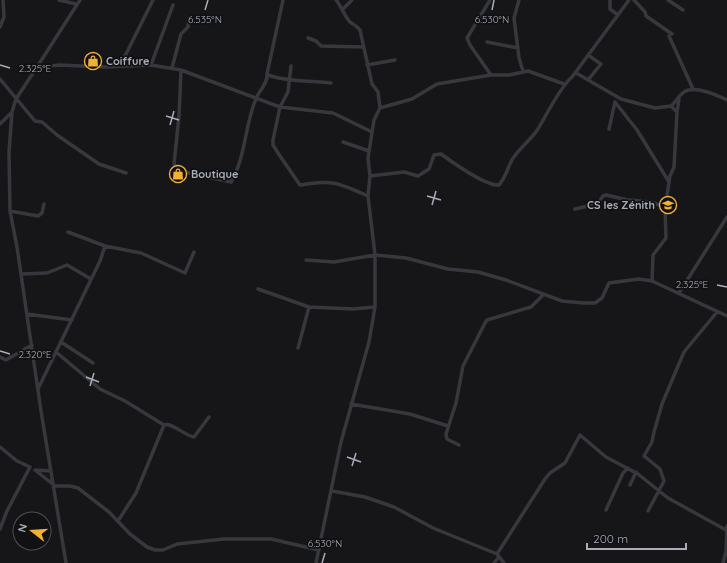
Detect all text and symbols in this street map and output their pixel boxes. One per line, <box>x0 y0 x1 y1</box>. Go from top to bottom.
text: 6.535°N <box>188 13 222 26</box>
text: 6.530°N <box>475 13 509 26</box>
shop icon: Coiffure <box>83 51 103 71</box>
place label: Coiffure <box>106 54 150 68</box>
text: 2.325°E <box>19 62 52 75</box>
shop icon: Boutique <box>168 164 188 184</box>
place label: Boutique <box>191 167 239 181</box>
school or university icon: CS les Zénith <box>658 195 678 215</box>
place label: CS les Zénith <box>587 198 655 212</box>
text: 2.325°E <box>676 278 709 291</box>
text: 2.320°E <box>18 348 52 361</box>
north arrow <box>12 511 52 551</box>
text: N <box>15 522 30 534</box>
scale bar <box>587 525 686 551</box>
text: 200 m <box>593 531 628 546</box>
text: 6.530°N <box>308 537 342 550</box>

